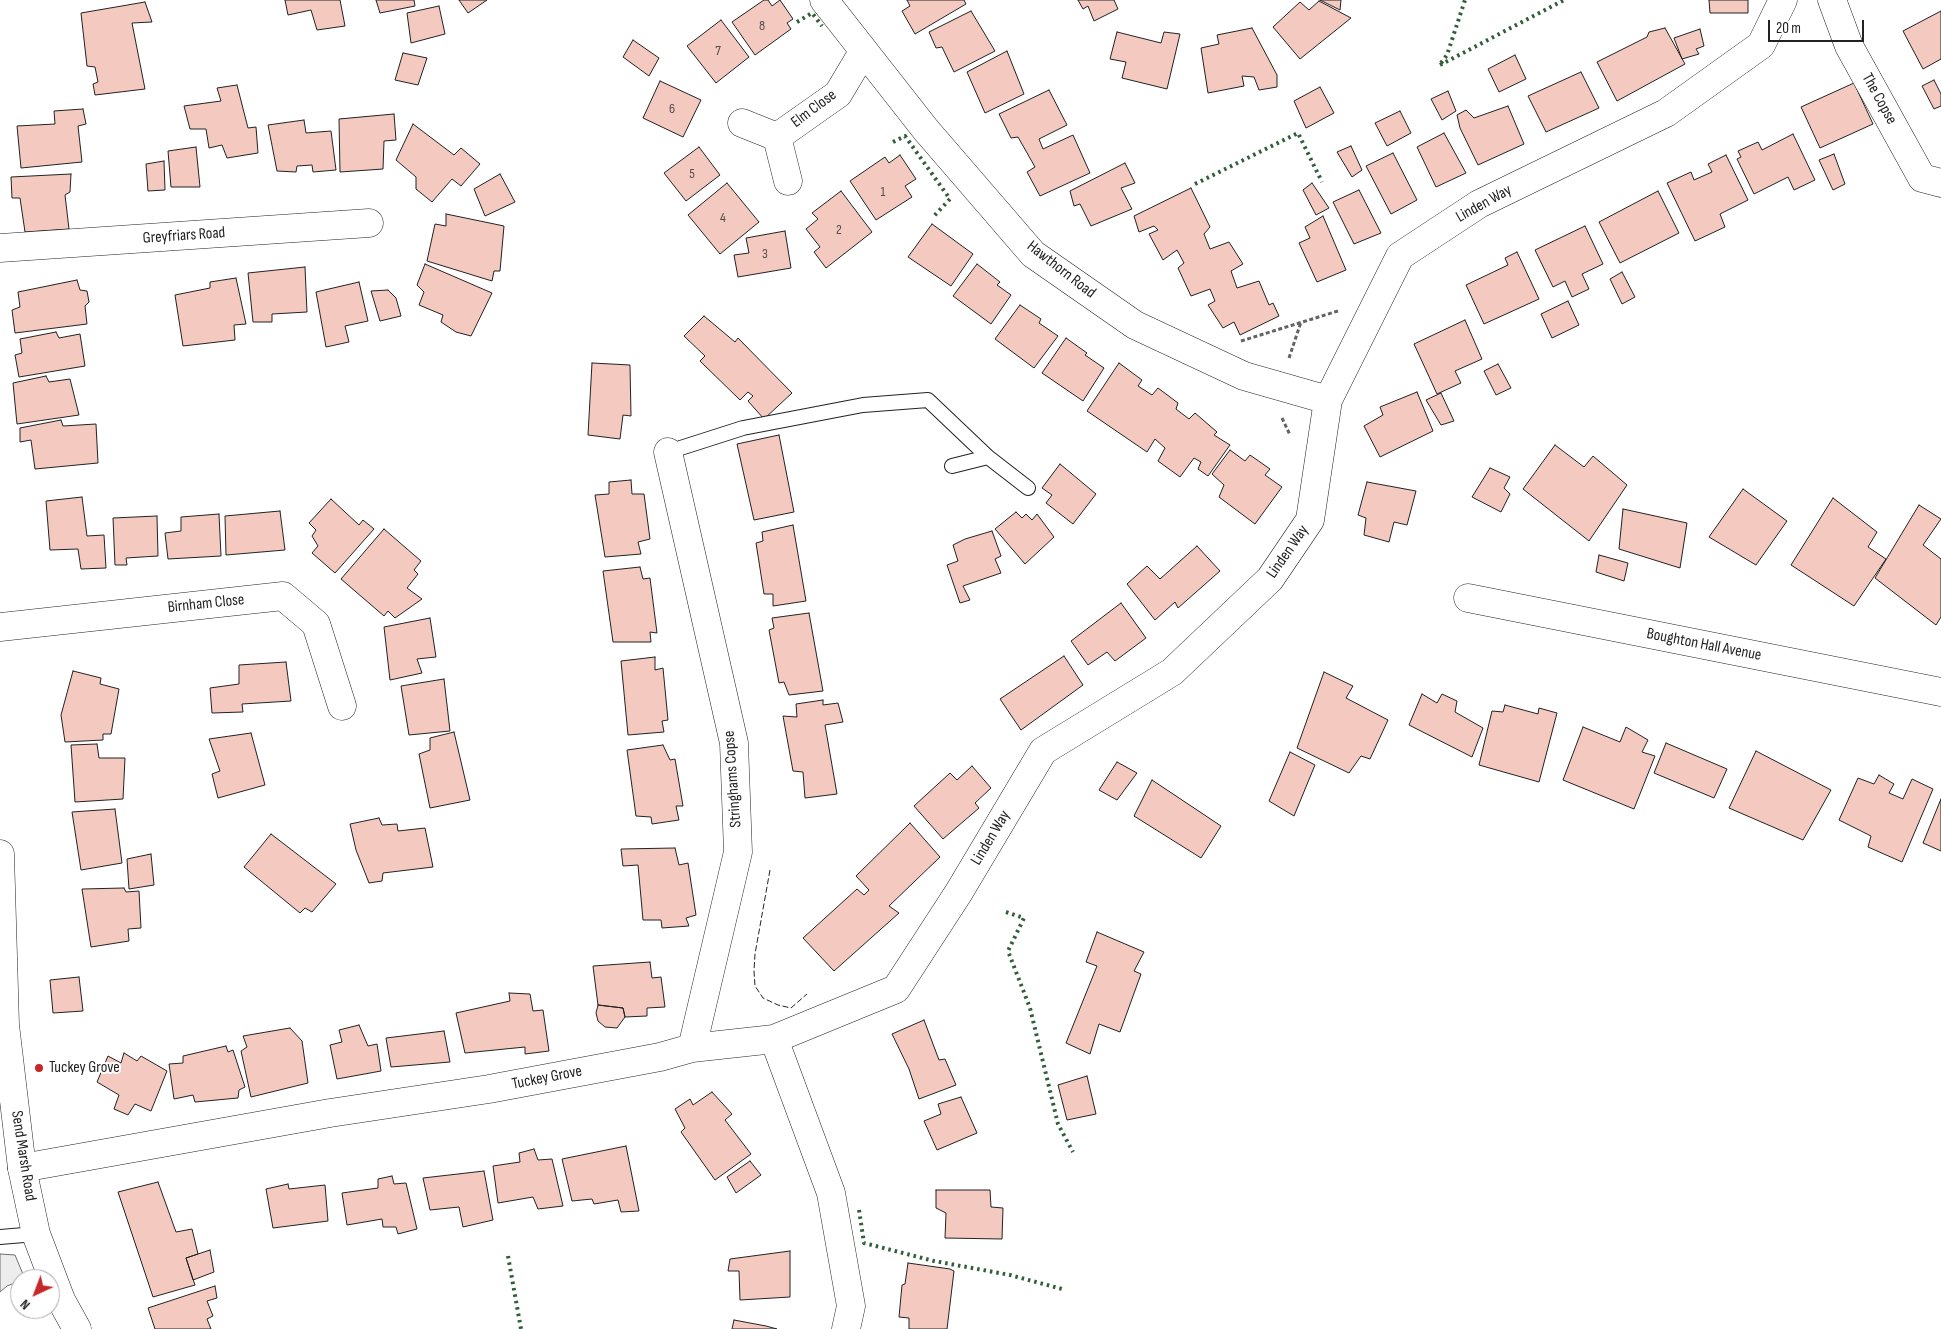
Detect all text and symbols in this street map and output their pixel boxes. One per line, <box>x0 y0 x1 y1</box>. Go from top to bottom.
scale bar <box>1771 10 1867 42</box>
house number: 8 <box>759 18 765 34</box>
text: 20 m <box>1776 19 1801 38</box>
house number: 7 <box>715 43 721 59</box>
street label: The Copse <box>1857 70 1901 128</box>
street label: Elm Close <box>787 86 841 132</box>
house number: 6 <box>669 101 675 117</box>
house number: 5 <box>689 166 695 182</box>
street label: Linden Way <box>1453 181 1515 227</box>
house number: 1 <box>881 184 885 200</box>
house number: 4 <box>720 210 726 226</box>
house number: 2 <box>836 222 842 238</box>
street label: Greyfriars Road <box>142 224 226 248</box>
street label: Hawthorn Road <box>1023 237 1099 303</box>
house number: 3 <box>762 246 768 262</box>
street label: Linden Way <box>1263 522 1313 582</box>
street label: Birnham Close <box>167 590 245 618</box>
street label: Boughton Hall Avenue <box>1645 624 1763 666</box>
street label: Stringhams Copse <box>720 730 746 828</box>
street label: Linden Way <box>967 807 1015 869</box>
place label: Tuckey Grove <box>49 1058 120 1078</box>
marker: Tuckey Grove <box>33 1062 45 1074</box>
street label: Tuckey Grove <box>510 1062 584 1094</box>
street label: Send Marsh Road <box>6 1109 40 1203</box>
north arrow <box>10 1269 60 1319</box>
text: N <box>17 1296 34 1313</box>

